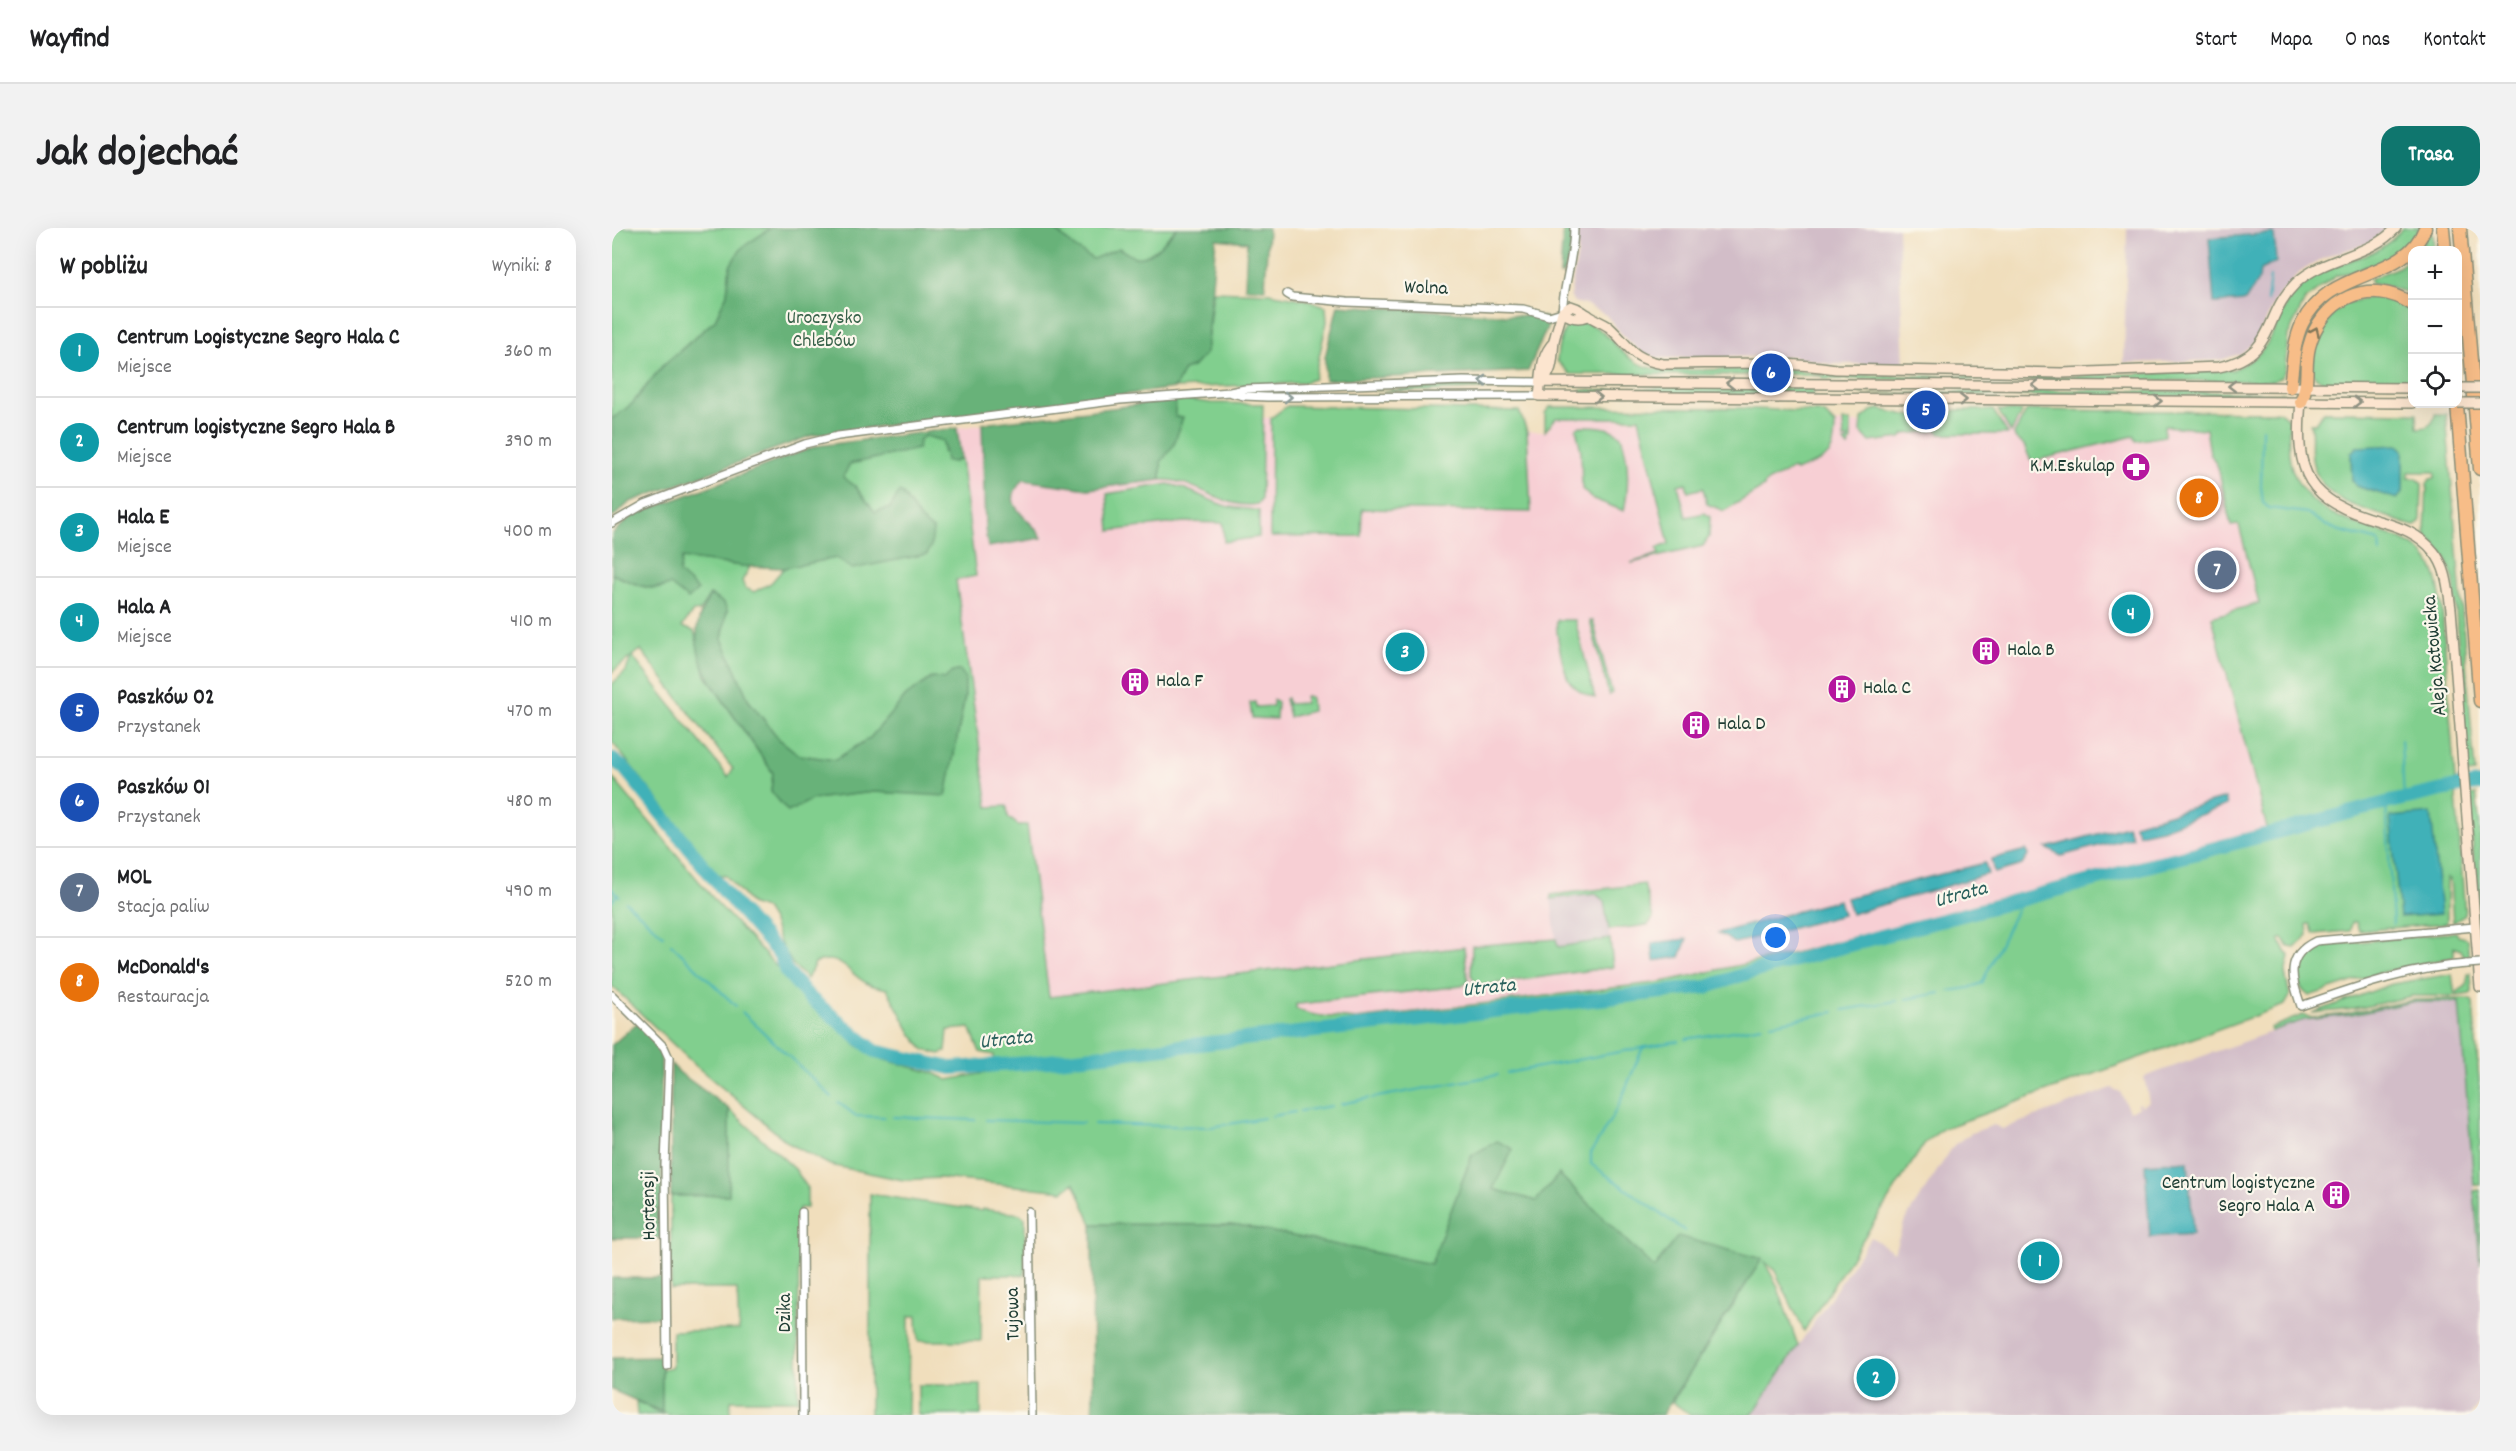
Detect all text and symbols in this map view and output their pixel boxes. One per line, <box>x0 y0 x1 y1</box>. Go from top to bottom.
text: Wayfind <box>30 21 110 61</box>
text: Start <box>2195 26 2237 56</box>
text: Mapa <box>2270 26 2312 56</box>
text: O nas <box>2345 26 2390 56</box>
text: Kontakt <box>2423 26 2486 56</box>
text: Jak dojechać <box>36 126 238 186</box>
button: Trasa <box>2381 126 2480 186</box>
map controls <box>2408 246 2462 408</box>
button: + <box>2408 246 2462 300</box>
text: W pobliżu <box>60 249 148 286</box>
text: Wyniki: 8 <box>492 253 552 281</box>
street label: Wolna <box>1404 274 1449 304</box>
button: − <box>2408 300 2462 354</box>
park label: Uroczysko Chlebów <box>786 305 862 356</box>
text: Centrum Logistyczne Segro Hala C <box>117 323 400 354</box>
one-way arrow <box>2308 327 2320 338</box>
text: 1 <box>77 338 82 366</box>
text: 360 m <box>504 338 552 366</box>
pin: 6 <box>1752 350 1790 396</box>
text: Miejsce <box>117 354 172 382</box>
button: locate <box>2408 354 2462 408</box>
one-way arrow <box>1479 375 1488 388</box>
one-way arrow <box>1725 377 1734 389</box>
one-way arrow <box>2032 379 2041 391</box>
one-way arrow <box>2227 380 2236 392</box>
pin: 5 <box>1906 388 1946 432</box>
one-way arrow <box>1283 391 1292 403</box>
one-way arrow <box>1593 391 1602 403</box>
one-way arrow <box>1959 394 1968 406</box>
one-way arrow <box>2154 395 2163 407</box>
one-way arrow <box>2352 396 2361 408</box>
text: Centrum logistyczne Segro Hala B <box>117 413 395 444</box>
text: 2 <box>75 428 84 456</box>
text: 390 m <box>505 428 552 456</box>
text: Miejsce <box>117 444 172 472</box>
pharmacy icon: K.M.Eskulap <box>2120 451 2152 483</box>
place label: K.M.Eskulap <box>2030 453 2115 481</box>
pin: 8 <box>2180 476 2218 520</box>
text: Hala E <box>117 503 169 534</box>
text: 3 <box>75 518 84 546</box>
text: 400 m <box>504 518 552 546</box>
text: Miejsce <box>117 534 172 562</box>
pin: 7 <box>2198 548 2236 592</box>
pin: 4 <box>2112 592 2150 636</box>
text: Hala A <box>117 593 171 624</box>
street label: Aleja Katowicka <box>2417 594 2455 717</box>
text: 4 <box>75 608 84 636</box>
text: 410 m <box>510 608 552 636</box>
text: Miejsce <box>117 624 172 652</box>
pin: 3 <box>1386 630 1424 674</box>
building icon: Hala B <box>1970 635 2002 667</box>
place label: Hala B <box>2007 637 2055 665</box>
building icon: Hala F <box>1119 666 1151 698</box>
place label: Hala F <box>1156 668 1203 696</box>
building icon: Hala C <box>1826 673 1858 705</box>
place label: Hala C <box>1863 675 1911 703</box>
text: Paszków 02 <box>117 683 215 714</box>
text: 5 <box>75 698 84 726</box>
text: 470 m <box>507 698 552 726</box>
building icon: Hala D <box>1680 709 1712 741</box>
place label: Hala D <box>1717 711 1766 739</box>
text: Przystanek <box>117 714 201 742</box>
text: Paszków 01 <box>117 773 210 804</box>
text: 6 <box>75 788 84 816</box>
text: 480 m <box>506 788 552 816</box>
text: Przystanek <box>117 804 201 832</box>
text: MOL <box>117 863 152 894</box>
water label: Utrata <box>1931 874 1992 917</box>
text: 7 <box>76 878 83 906</box>
text: 490 m <box>505 878 552 906</box>
text: Stacja paliw <box>117 894 210 922</box>
your location <box>1761 923 1790 952</box>
text: McDonald's <box>117 953 210 984</box>
text: 8 <box>75 968 84 996</box>
text: 520 m <box>505 968 552 996</box>
water label: Utrata <box>1461 971 1518 1007</box>
text: Restauracja <box>117 984 209 1012</box>
water label: Utrata <box>978 1023 1035 1059</box>
place label: Centrum logistyczne Segro Hala A <box>2162 1170 2315 1221</box>
street label: Hortensji <box>635 1171 665 1241</box>
building icon: Centrum logistyczne Segro Hala A <box>2320 1179 2352 1211</box>
pin: 1 <box>2020 1238 2060 1284</box>
street label: Tujowa <box>1000 1287 1028 1341</box>
street label: Dzika <box>772 1293 800 1333</box>
pin: 2 <box>1856 1356 1896 1400</box>

